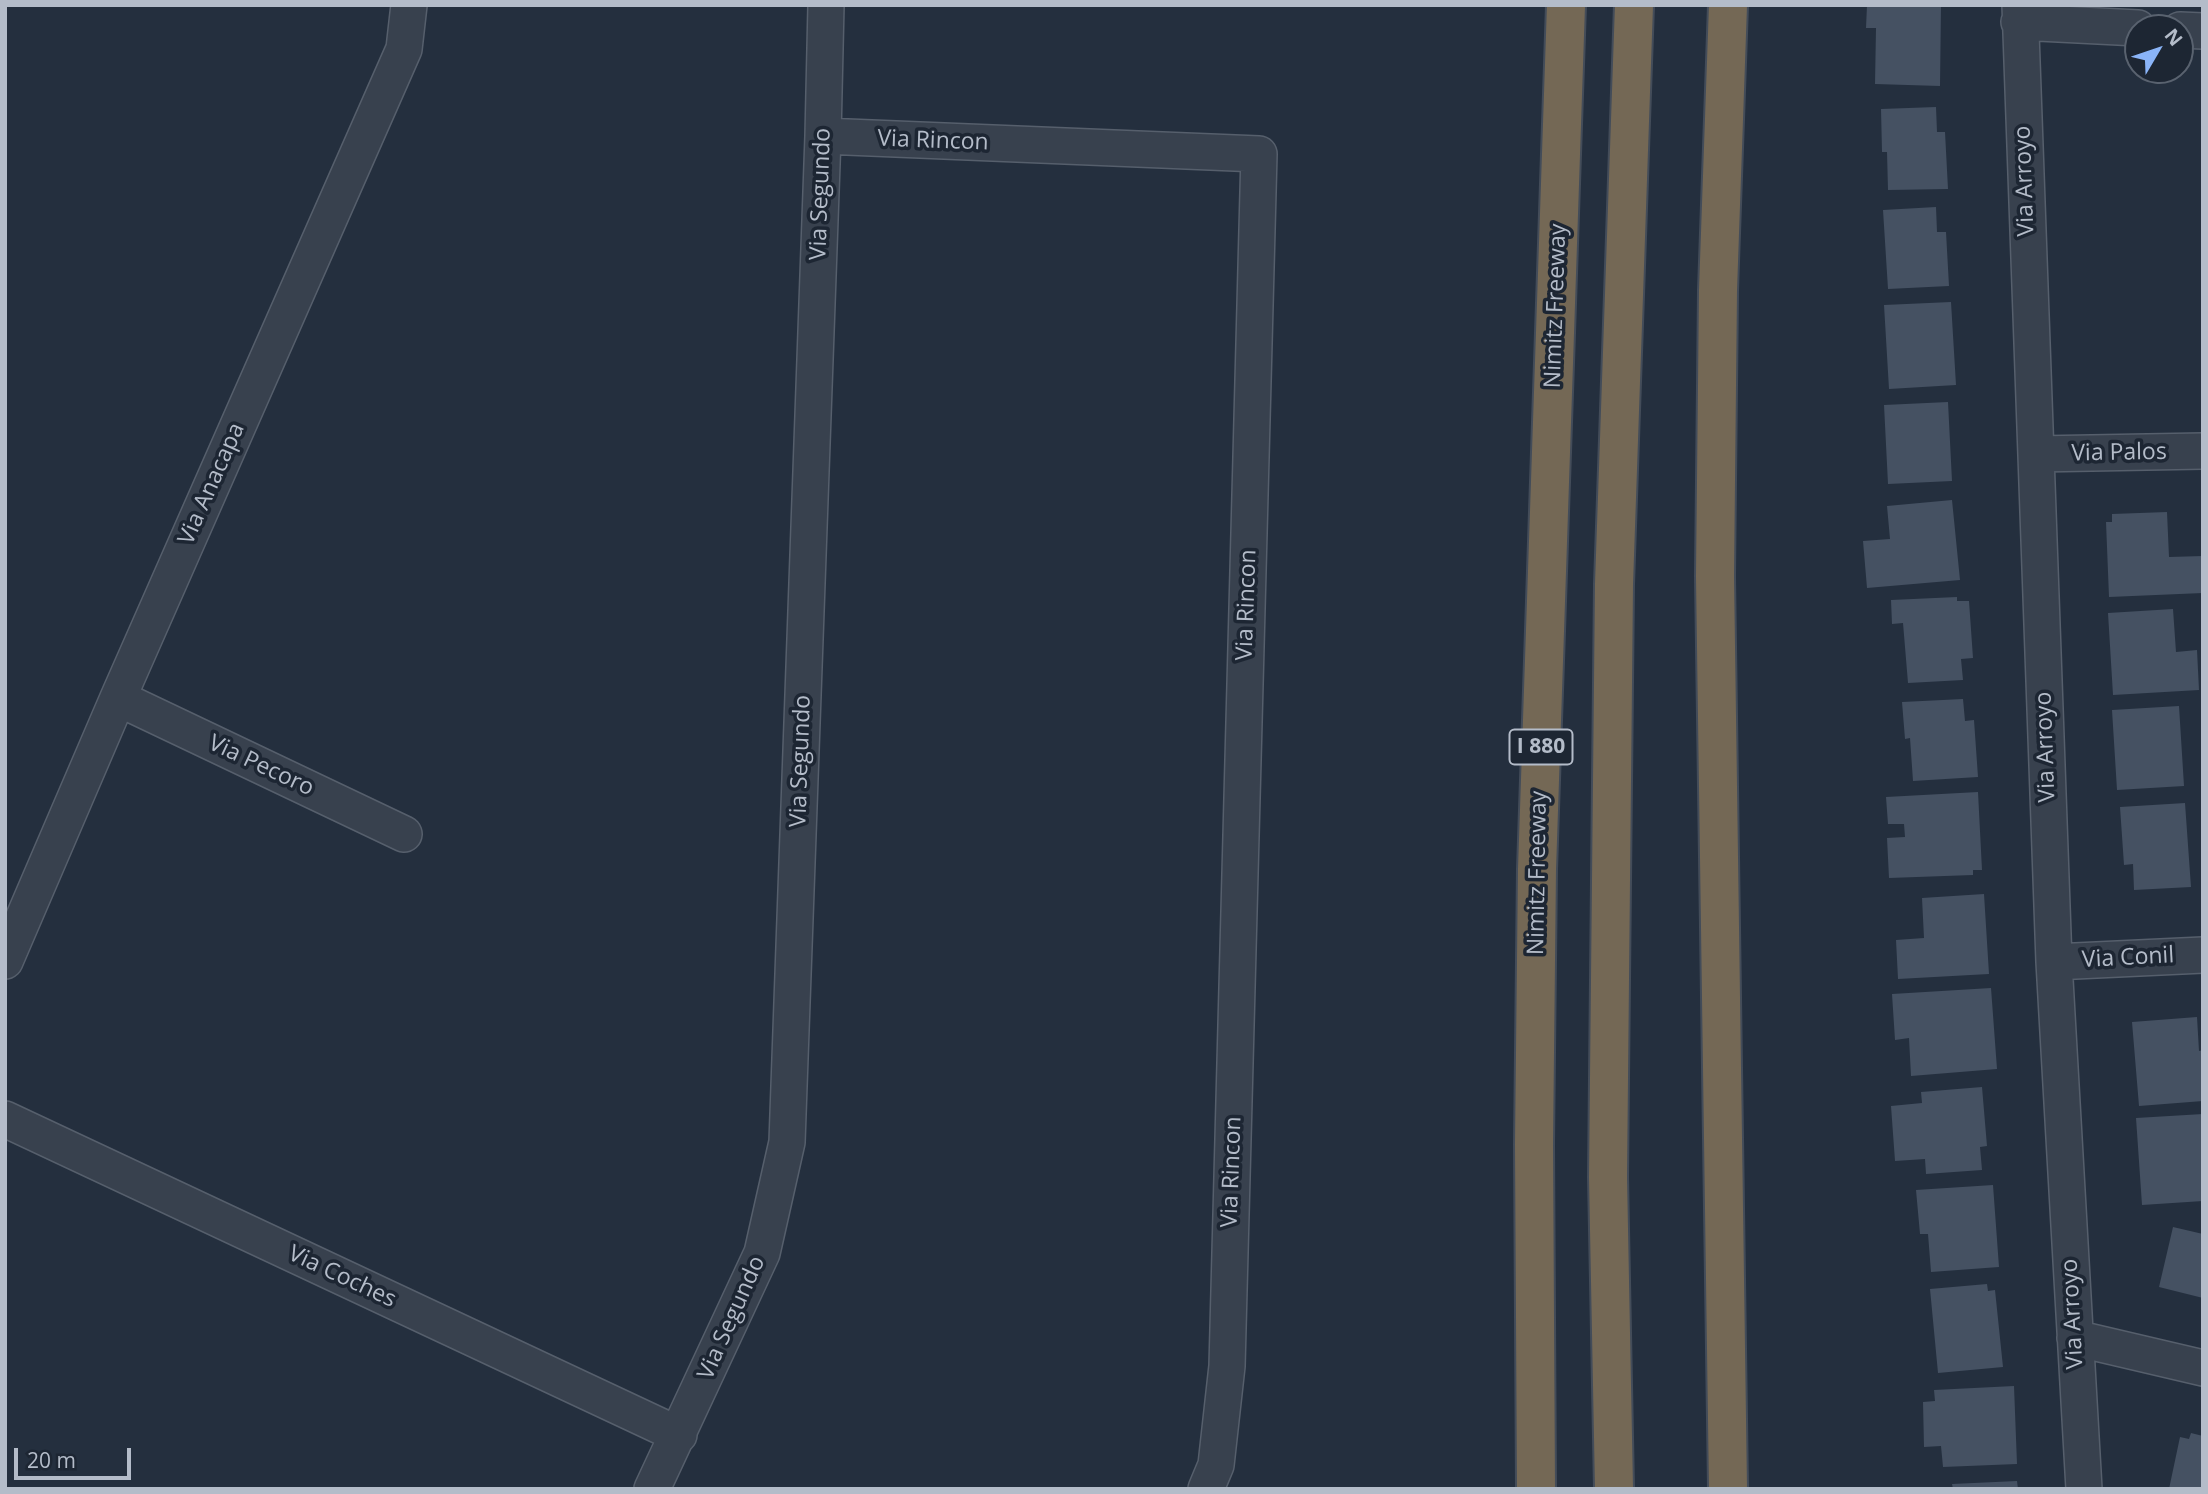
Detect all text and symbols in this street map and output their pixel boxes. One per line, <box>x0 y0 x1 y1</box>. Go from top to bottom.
north arrow <box>2124 14 2194 84</box>
text: N <box>2159 23 2189 51</box>
street label: Via Rincon <box>877 125 989 157</box>
street label: Via Arroyo <box>2009 125 2041 237</box>
street label: Via Segundo <box>805 127 837 261</box>
street label: Nimitz Freeway <box>1539 223 1573 389</box>
street label: Via Anacapa <box>173 419 251 549</box>
street label: Via Palos <box>2071 438 2167 468</box>
street label: Via Rincon <box>1231 549 1263 661</box>
street label: Via Arroyo <box>2030 691 2062 803</box>
street label: Via Segundo <box>785 694 817 828</box>
street label: Via Pecoro <box>204 730 318 802</box>
road number: I 880 <box>1510 730 1572 764</box>
street label: Nimitz Freeway <box>1523 791 1553 955</box>
street label: Via Conil <box>2081 942 2175 974</box>
street label: Via Rincon <box>1216 1116 1248 1228</box>
street label: Via Coches <box>284 1240 400 1314</box>
street label: Via Segundo <box>692 1252 772 1384</box>
street label: Via Arroyo <box>2056 1258 2090 1370</box>
scale bar <box>18 1434 135 1478</box>
text: 20 m <box>27 1446 76 1474</box>

